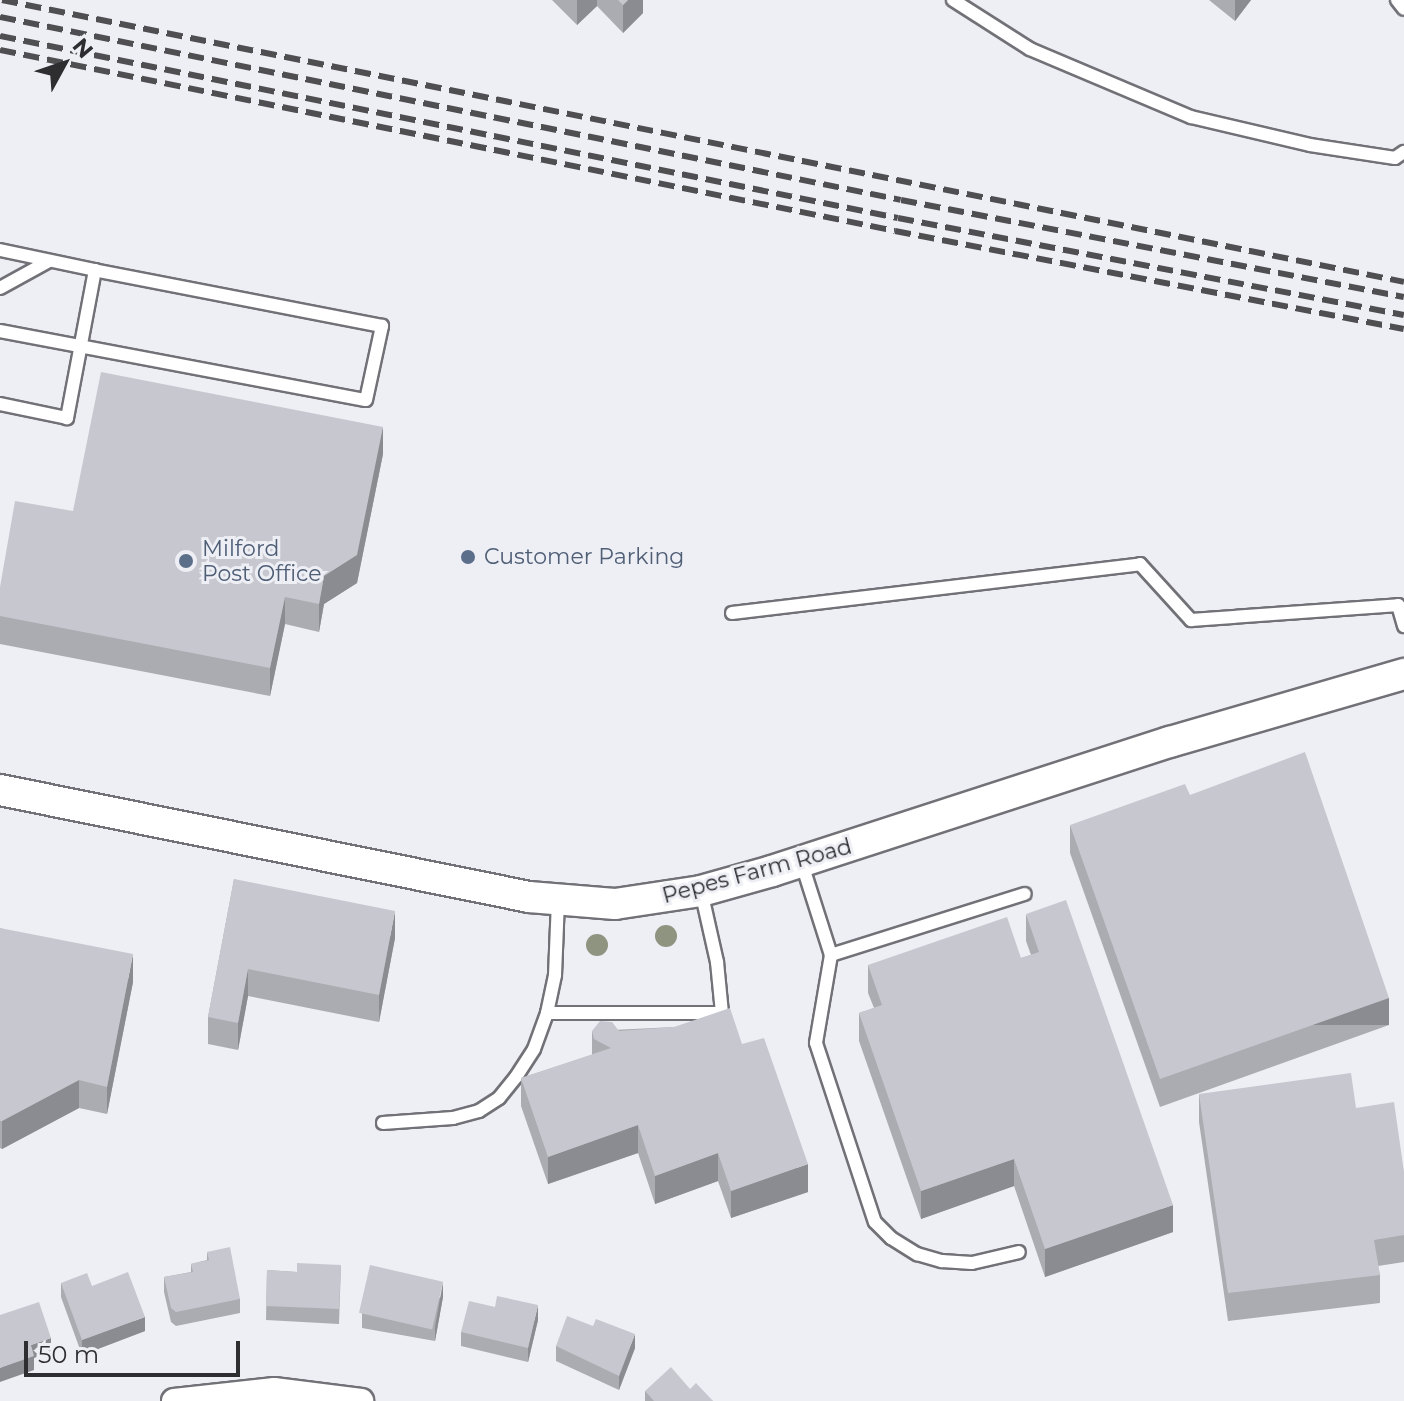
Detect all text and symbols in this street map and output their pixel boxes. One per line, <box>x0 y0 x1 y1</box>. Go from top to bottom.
north arrow <box>24 24 104 104</box>
text: N <box>67 33 99 64</box>
place label: Milford Post Office <box>202 535 322 586</box>
place label: Customer Parking <box>484 544 684 570</box>
marker: Customer Parking <box>459 548 477 566</box>
marker: Milford Post Office <box>177 552 195 570</box>
street label: Pepes Farm Road <box>659 833 855 909</box>
scale bar <box>28 1325 244 1375</box>
text: 50 m <box>38 1340 99 1369</box>

